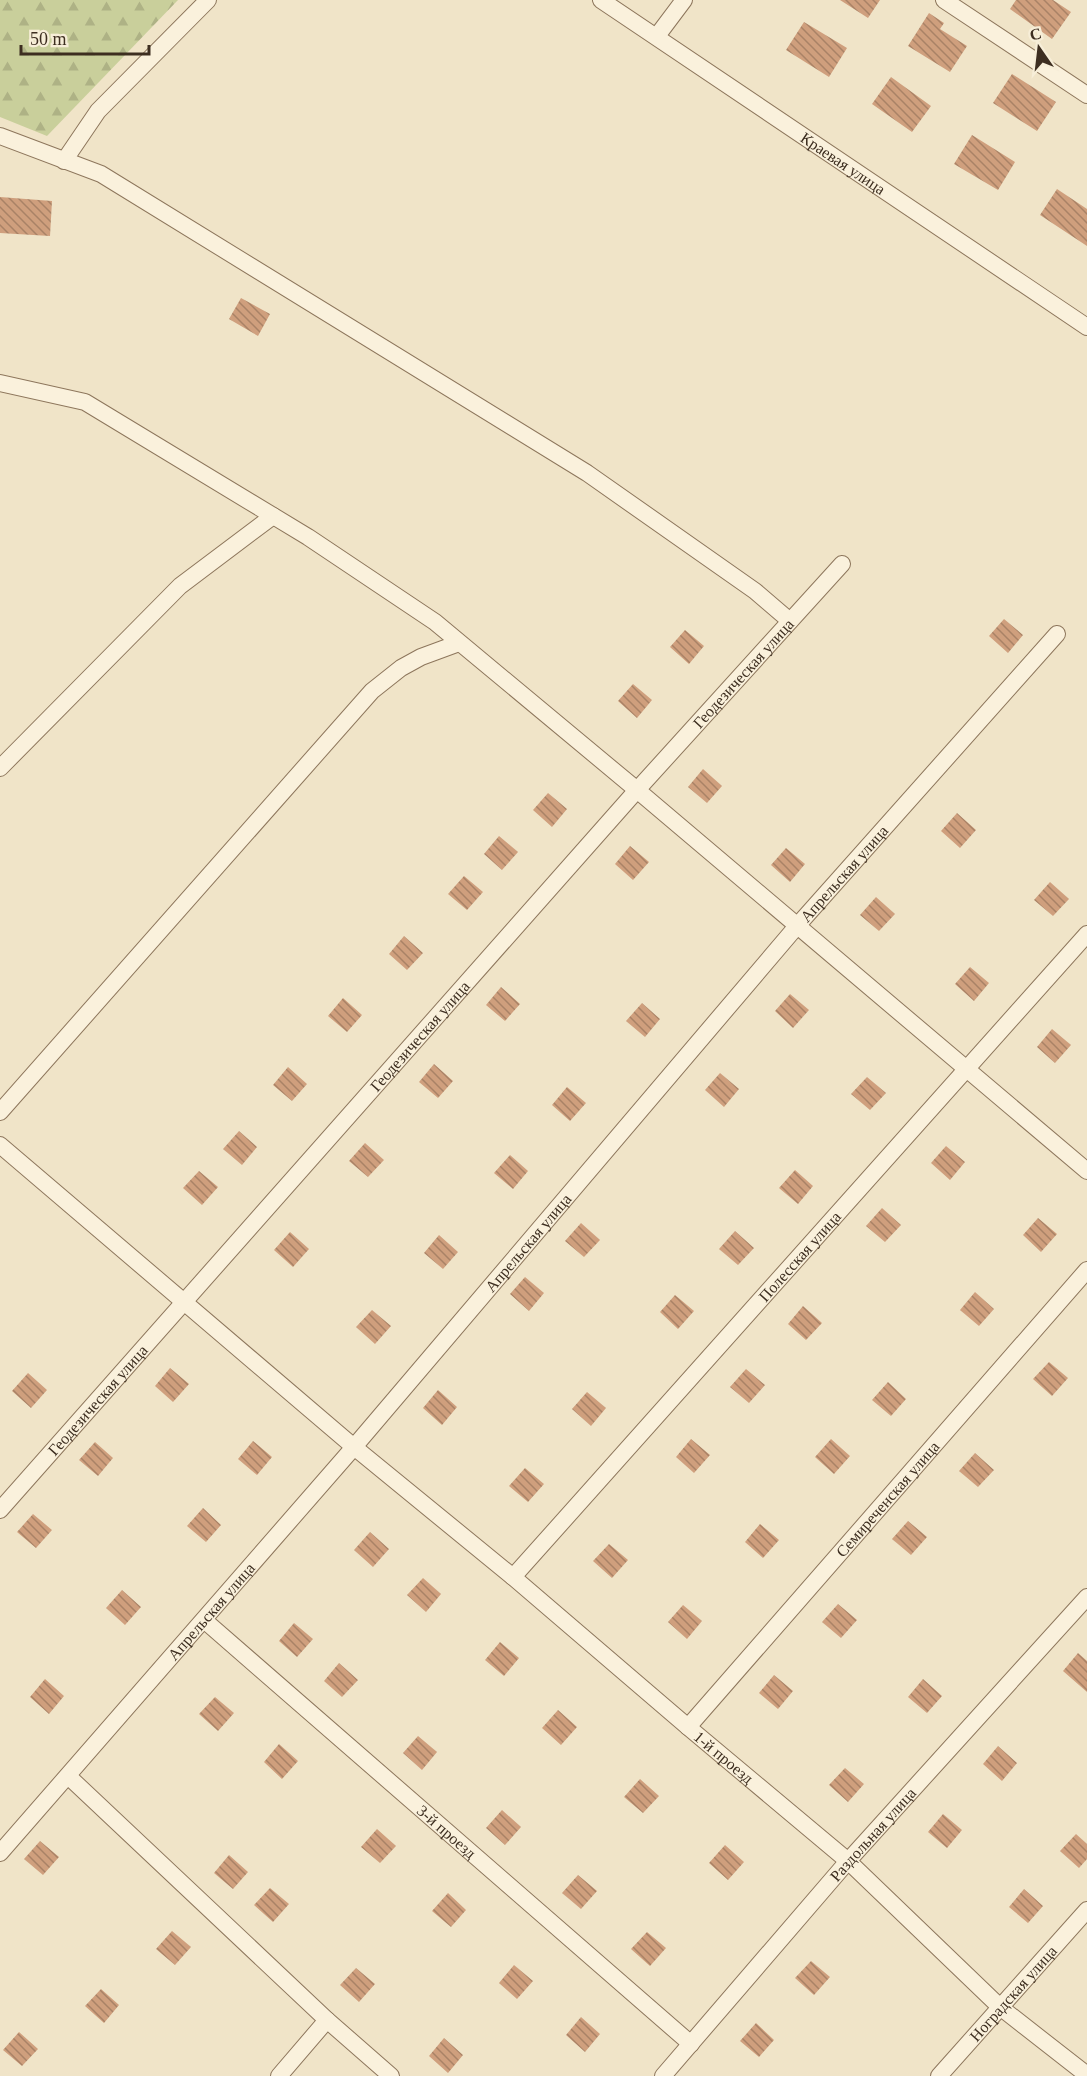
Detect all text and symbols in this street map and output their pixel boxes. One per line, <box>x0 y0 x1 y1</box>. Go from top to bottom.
scale bar <box>21 18 148 56</box>
north arrow <box>1009 18 1069 78</box>
text: С <box>1028 24 1043 44</box>
text: 50 m <box>30 29 67 49</box>
street label: Краевая улица <box>798 129 889 197</box>
street label: Геодезическая улица <box>689 615 797 731</box>
street label: Апрельская улица <box>797 822 891 925</box>
street label: Геодезическая улица <box>366 977 473 1094</box>
street label: Апрельская улица <box>481 1190 574 1295</box>
street label: Полесская улица <box>755 1208 844 1305</box>
street label: Геодезическая улица <box>44 1341 151 1458</box>
street label: Семиреченская улица <box>832 1438 942 1560</box>
street label: Апрельская улица <box>164 1559 258 1663</box>
street label: 1-й проезд <box>691 1727 757 1787</box>
street label: Раздольная улица <box>826 1784 919 1884</box>
street label: 3-й проезд <box>414 1801 480 1862</box>
street label: Ноградская улица <box>966 1942 1060 2044</box>

